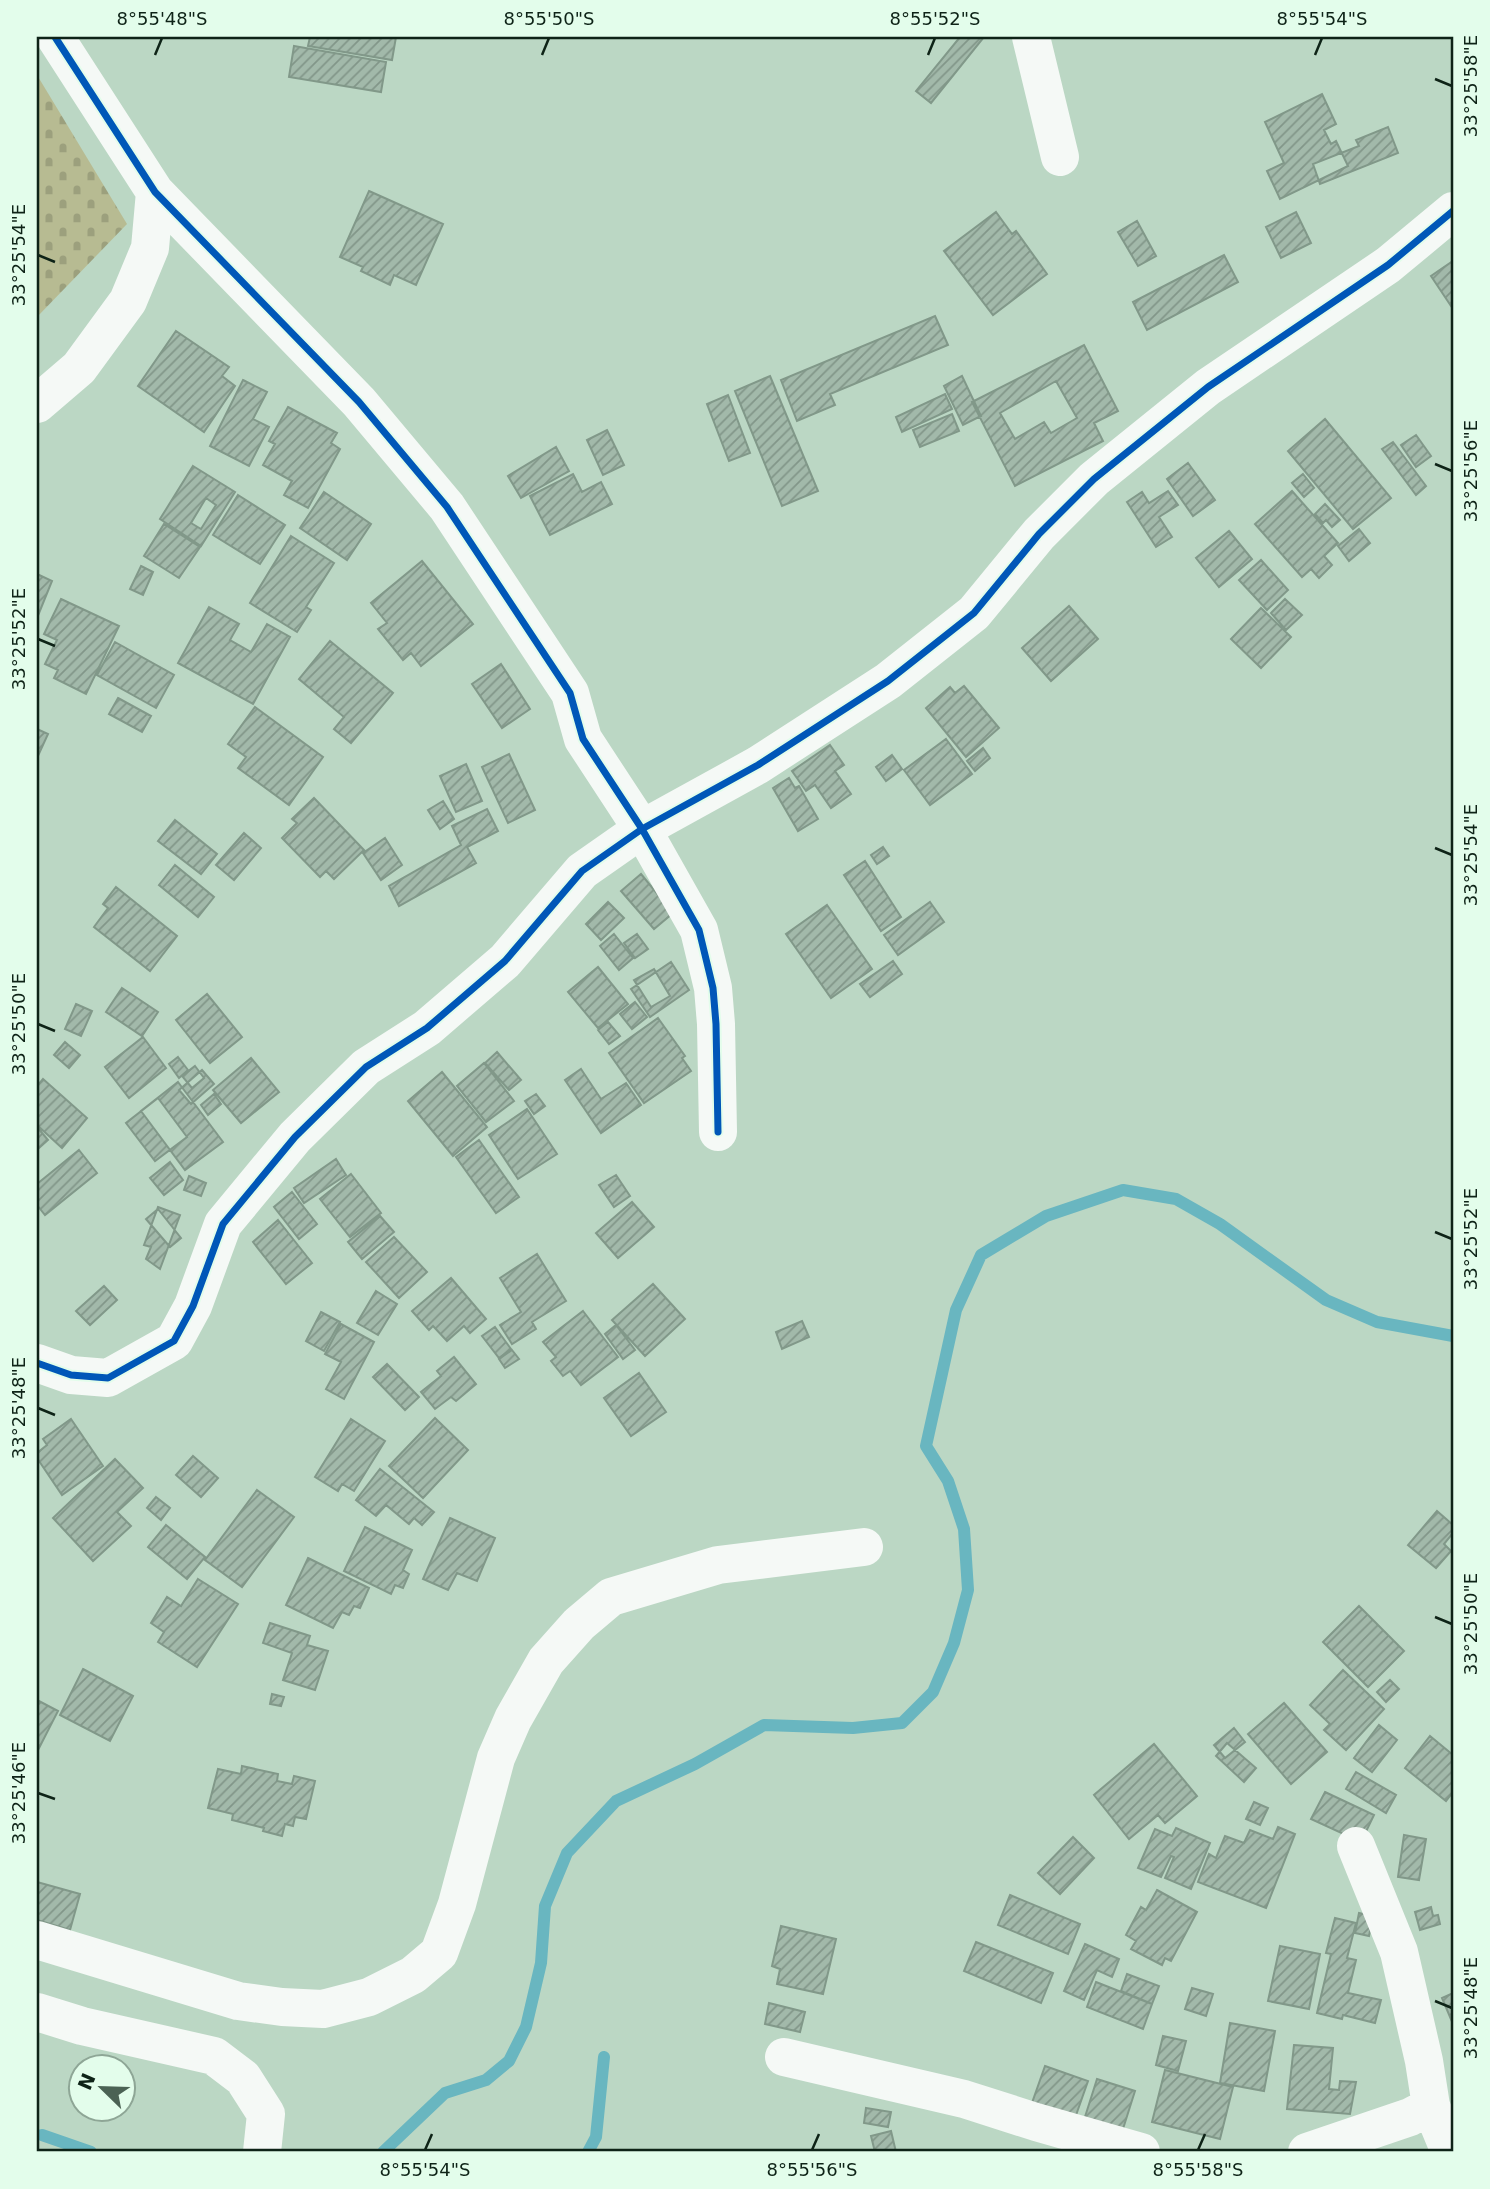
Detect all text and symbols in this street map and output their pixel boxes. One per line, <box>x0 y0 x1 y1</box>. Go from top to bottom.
text: 8°55'48"S <box>117 8 207 29</box>
text: 8°55'50"S <box>504 8 594 29</box>
text: 8°55'52"S <box>890 8 980 29</box>
text: 8°55'54"S <box>1277 8 1367 29</box>
text: 33°25'58"E <box>1460 35 1481 137</box>
text: 33°25'54"E <box>8 204 29 306</box>
text: 33°25'56"E <box>1460 420 1481 522</box>
text: 33°25'52"E <box>8 588 29 690</box>
text: 33°25'54"E <box>1460 804 1481 906</box>
text: 33°25'50"E <box>8 973 29 1075</box>
text: 33°25'52"E <box>1460 1188 1481 1290</box>
text: 33°25'48"E <box>8 1357 29 1459</box>
text: 33°25'50"E <box>1460 1573 1481 1675</box>
text: 33°25'46"E <box>8 1742 29 1844</box>
text: 33°25'48"E <box>1460 1957 1481 2059</box>
north arrow <box>66 2052 136 2122</box>
text: N <box>73 2070 100 2093</box>
text: 8°55'54"S <box>380 2159 470 2180</box>
text: 8°55'56"S <box>767 2159 857 2180</box>
text: 8°55'58"S <box>1153 2159 1243 2180</box>

